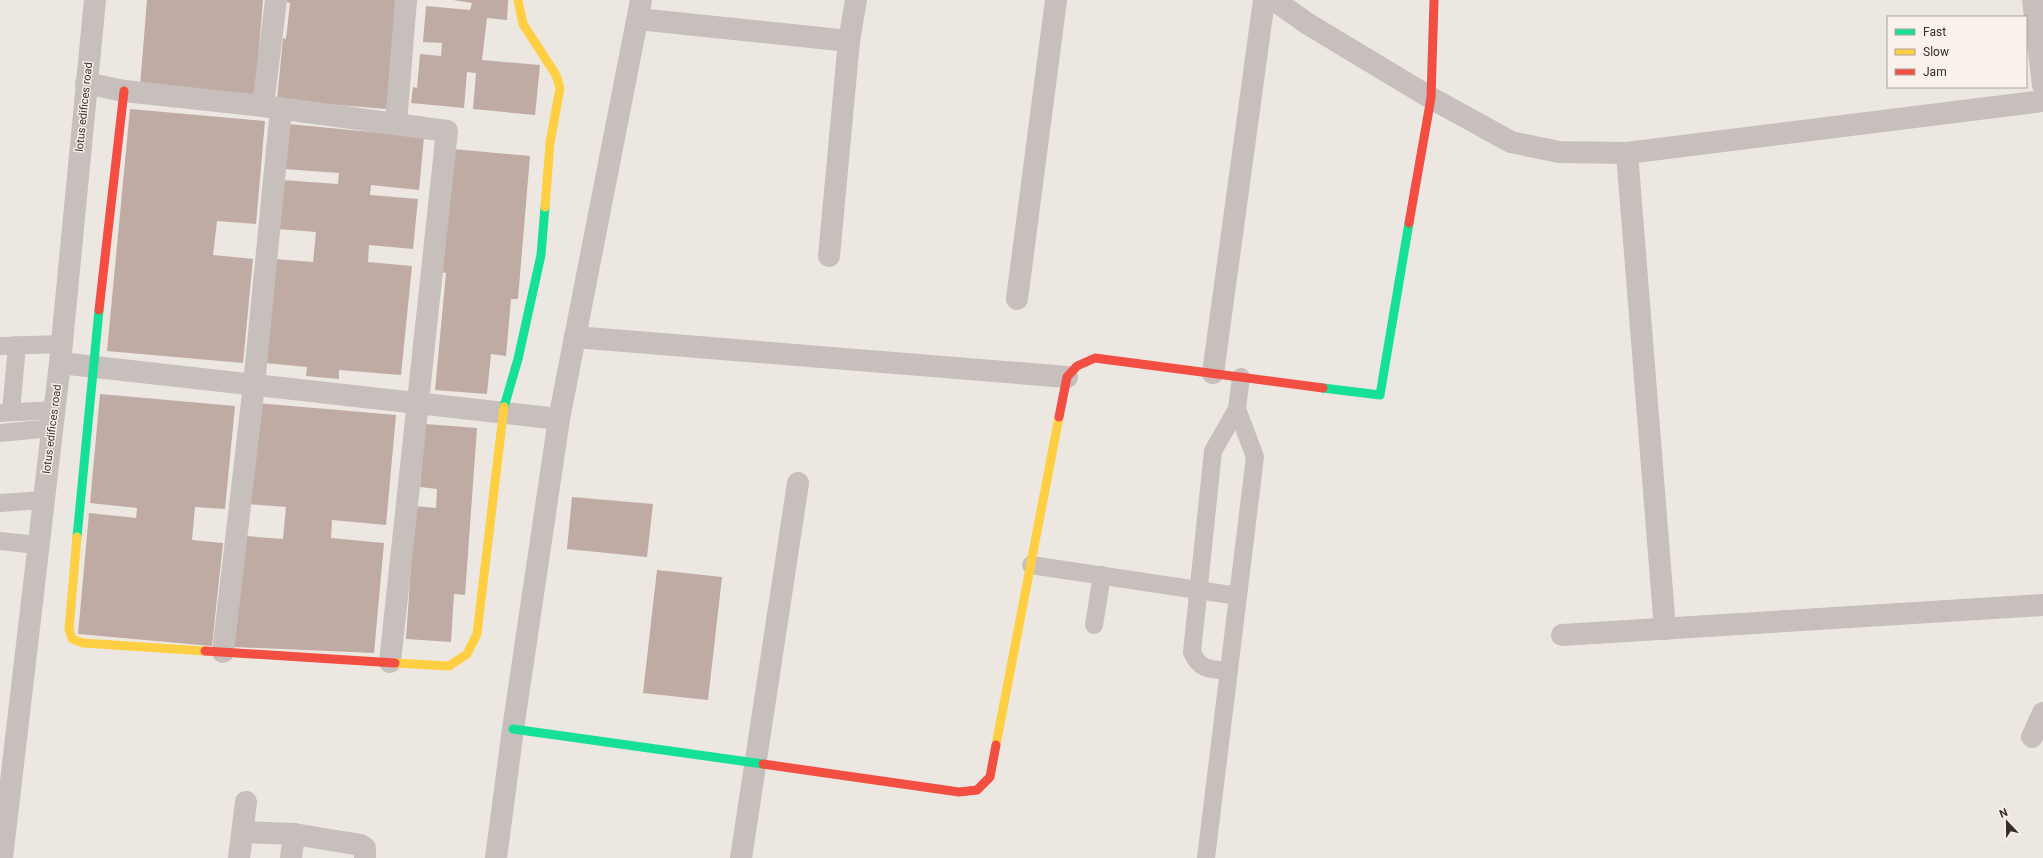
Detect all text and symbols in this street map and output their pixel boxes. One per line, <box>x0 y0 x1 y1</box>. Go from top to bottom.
legend <box>1887 16 2027 88</box>
text: Fast <box>1923 25 1946 39</box>
text: Slow <box>1923 45 1949 59</box>
street label: lotus edifices road <box>73 62 95 152</box>
text: Jam <box>1923 65 1947 79</box>
street label: lotus edifices road <box>40 384 64 474</box>
north arrow <box>1987 802 2027 842</box>
text: N <box>1997 806 2010 821</box>

